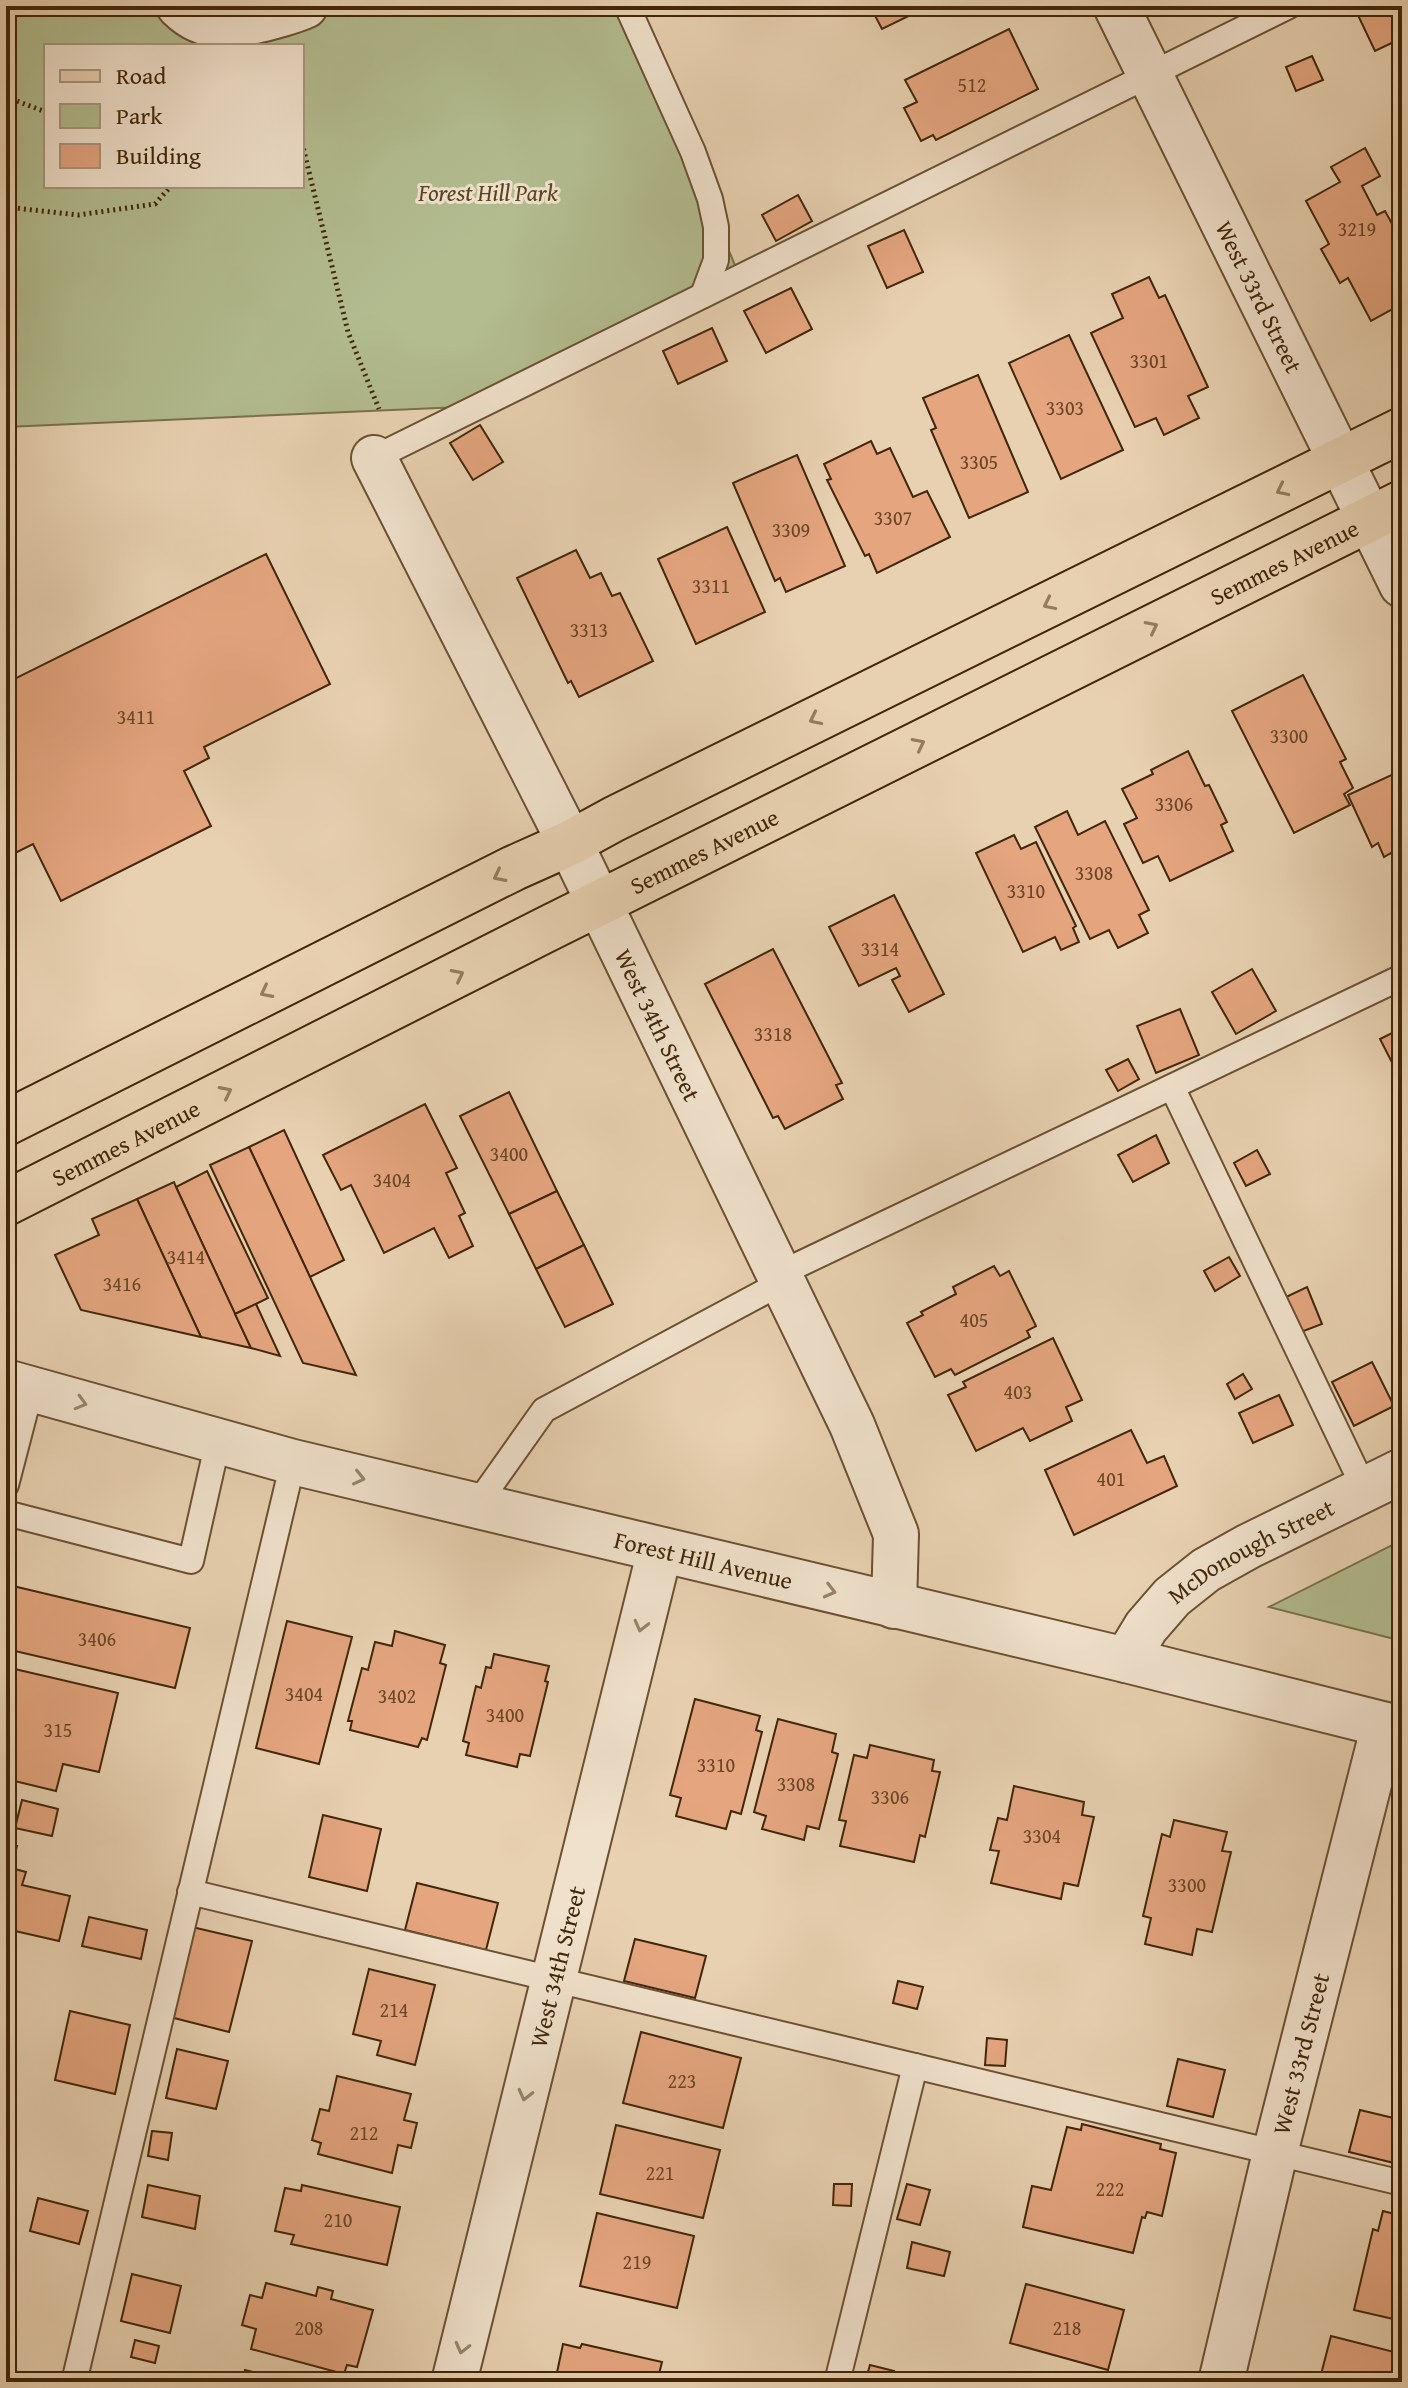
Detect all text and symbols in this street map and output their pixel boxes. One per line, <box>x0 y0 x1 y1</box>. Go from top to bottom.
legend <box>44 44 304 188</box>
text: Road <box>116 58 166 93</box>
house number: 512 <box>958 70 986 99</box>
text: Park <box>116 98 163 133</box>
text: Building <box>116 138 201 173</box>
park label: Forest Hill Park <box>417 175 558 210</box>
street label: West 33rd Street <box>1207 214 1312 379</box>
house number: 3219 <box>1338 214 1376 243</box>
house number: 3301 <box>1130 346 1168 375</box>
house number: 3303 <box>1046 393 1084 422</box>
house number: 3305 <box>960 447 998 476</box>
one-way arrow <box>1275 480 1290 496</box>
house number: 3307 <box>874 503 912 532</box>
street label: Semmes Avenue <box>1204 510 1364 614</box>
house number: 3309 <box>772 515 810 544</box>
house number: 3311 <box>692 571 730 600</box>
one-way arrow <box>1042 595 1057 610</box>
house number: 3313 <box>570 615 608 644</box>
one-way arrow <box>1143 622 1158 637</box>
house number: 3411 <box>117 702 155 731</box>
one-way arrow <box>809 709 824 725</box>
house number: 3300 <box>1270 721 1308 750</box>
one-way arrow <box>910 738 925 753</box>
house number: 3306 <box>1155 789 1193 818</box>
street label: Semmes Avenue <box>624 799 784 903</box>
house number: 3308 <box>1075 858 1113 887</box>
one-way arrow <box>492 866 507 881</box>
house number: 3310 <box>1007 876 1045 905</box>
house number: 3314 <box>861 934 899 963</box>
street label: West 34th Street <box>606 943 710 1107</box>
one-way arrow <box>449 969 464 984</box>
one-way arrow <box>260 982 275 998</box>
house number: 3318 <box>754 1019 792 1048</box>
one-way arrow <box>217 1086 232 1102</box>
street label: Semmes Avenue <box>45 1090 206 1195</box>
house number: 3400 <box>490 1139 528 1168</box>
house number: 3404 <box>373 1165 411 1194</box>
house number: 3414 <box>167 1242 205 1271</box>
house number: 3416 <box>103 1269 141 1298</box>
house number: 405 <box>960 1305 988 1334</box>
house number: 403 <box>1004 1377 1032 1406</box>
one-way arrow <box>74 1393 88 1410</box>
house number: 401 <box>1097 1464 1125 1493</box>
one-way arrow <box>352 1469 365 1486</box>
street label: McDonough Street <box>1160 1489 1340 1612</box>
street label: Forest Hill Avenue <box>611 1521 796 1598</box>
one-way arrow <box>822 1581 836 1598</box>
one-way arrow <box>634 1618 651 1632</box>
house number: 3406 <box>78 1624 116 1653</box>
house number: 3404 <box>285 1679 323 1708</box>
house number: 3402 <box>378 1681 416 1710</box>
house number: 3400 <box>486 1700 524 1729</box>
house number: 315 <box>44 1715 72 1744</box>
house number: 3310 <box>697 1750 735 1779</box>
house number: 3308 <box>777 1769 815 1798</box>
house number: 3306 <box>871 1782 909 1811</box>
house number: 3304 <box>1023 1821 1061 1850</box>
house number: 3300 <box>1168 1870 1206 1899</box>
street label: West 34th Street <box>520 1882 594 2051</box>
street label: West 33rd Street <box>1263 1968 1338 2138</box>
house number: 214 <box>380 1995 408 2024</box>
house number: 223 <box>668 2066 696 2095</box>
one-way arrow <box>518 2088 535 2102</box>
house number: 212 <box>350 2118 378 2147</box>
house number: 221 <box>646 2158 674 2187</box>
house number: 222 <box>1096 2174 1124 2203</box>
house number: 210 <box>324 2205 352 2234</box>
house number: 219 <box>623 2247 651 2276</box>
house number: 208 <box>295 2313 323 2342</box>
house number: 218 <box>1053 2313 1081 2342</box>
one-way arrow <box>455 2340 472 2354</box>

